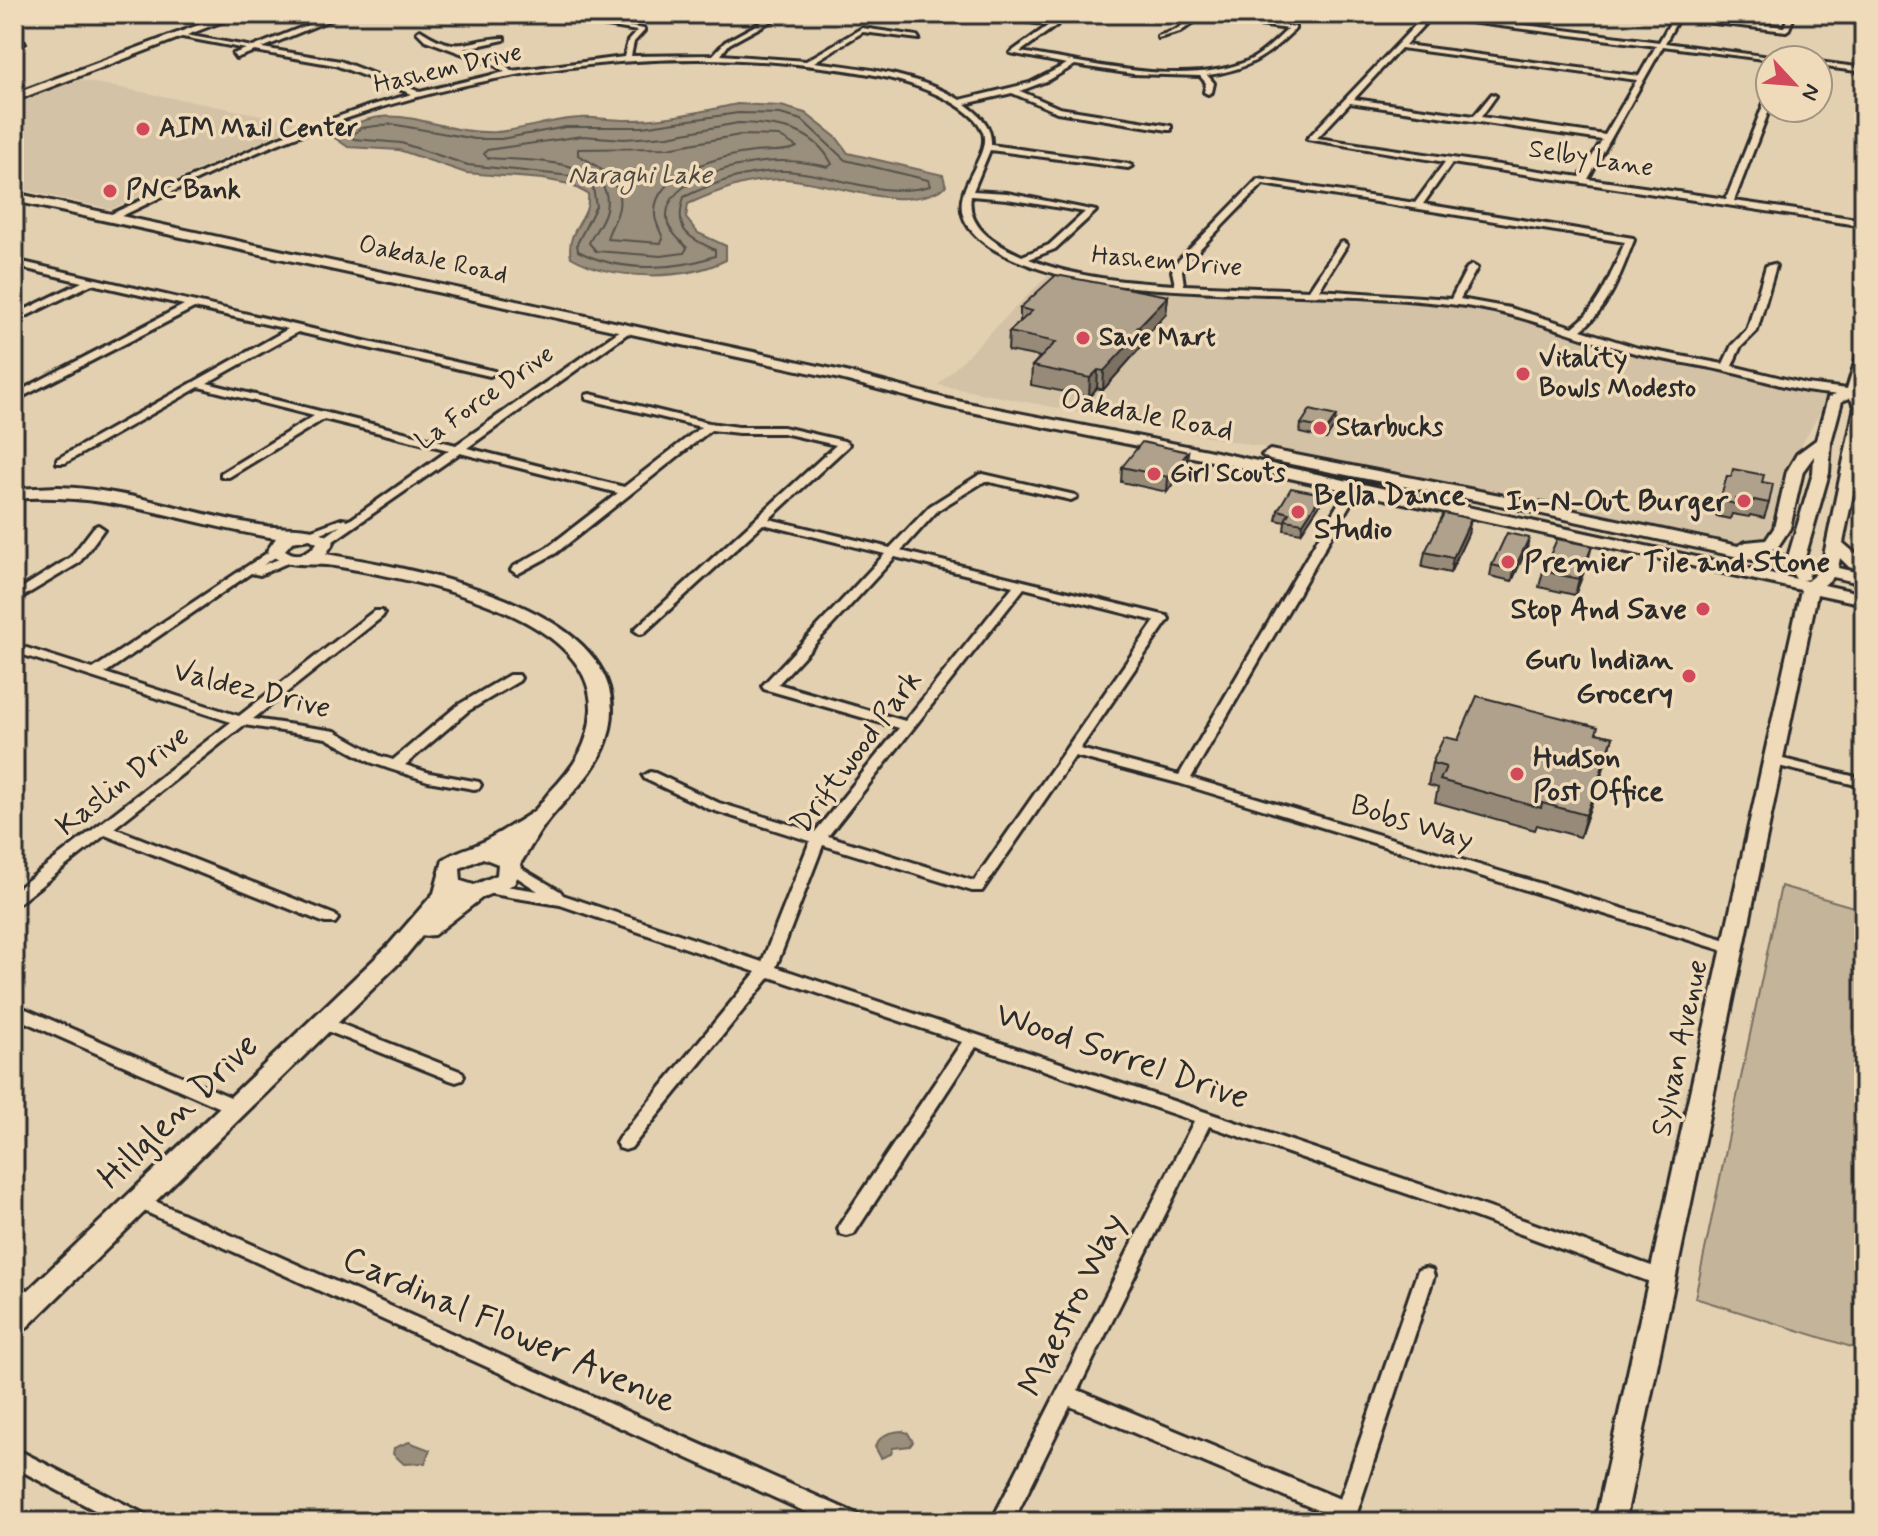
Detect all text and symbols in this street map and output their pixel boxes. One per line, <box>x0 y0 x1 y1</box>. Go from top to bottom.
street label: Hashem Drive <box>370 35 526 103</box>
north arrow <box>1754 44 1834 124</box>
text: N <box>1794 79 1826 105</box>
place label: AIM Mail Center <box>159 112 358 146</box>
marker: AIM Mail Center <box>134 120 152 138</box>
street label: Selby Lane <box>1526 132 1656 186</box>
water label: Naraghi Lake <box>568 159 713 195</box>
place label: PNC Bank <box>126 174 241 208</box>
marker: PNC Bank <box>101 182 119 200</box>
street label: Oakdale Road <box>355 228 511 292</box>
street label: Hashem Drive <box>1090 238 1244 286</box>
place label: Save Mart <box>1099 321 1216 355</box>
marker: Save Mart <box>1074 329 1092 347</box>
street label: La Force Drive <box>409 338 561 458</box>
place label: Vitality Bowls Modesto <box>1539 342 1696 406</box>
marker: Vitality Bowls Modesto <box>1514 365 1532 383</box>
street label: Oakdale Road <box>1057 379 1237 451</box>
place label: Starbucks <box>1336 411 1444 445</box>
marker: Starbucks <box>1311 419 1329 437</box>
place label: Girl Scouts <box>1170 457 1286 491</box>
marker: Girl Scouts <box>1145 465 1163 483</box>
place label: Bella Dance Studio <box>1314 476 1466 549</box>
place label: In-N-Out Burger <box>1506 482 1730 522</box>
marker: In-N-Out Burger <box>1735 492 1753 510</box>
marker: Bella Dance Studio <box>1289 503 1307 521</box>
place label: Premier Tile and Stone <box>1524 543 1830 582</box>
marker: Premier Tile and Stone <box>1499 553 1517 571</box>
place label: Stop And Save <box>1510 590 1687 629</box>
marker: Stop And Save <box>1694 600 1712 618</box>
place label: Guru Indian Grocery <box>1524 640 1673 713</box>
street label: Valdez Drive <box>169 652 335 728</box>
street label: Driftwood Park <box>783 662 931 842</box>
marker: Guru Indian Grocery <box>1680 667 1698 685</box>
street label: Kaslin Drive <box>48 717 198 845</box>
place label: Hudson Post Office <box>1533 738 1664 811</box>
marker: Hudson Post Office <box>1508 765 1526 783</box>
street label: Bobs Way <box>1346 786 1478 860</box>
street label: Sylvan Avenue <box>1642 956 1718 1140</box>
street label: Wood Sorrel Drive <box>989 992 1255 1122</box>
street label: Hillglen Drive <box>88 1023 270 1201</box>
street label: Maestro Way <box>1008 1205 1138 1405</box>
street label: Cardinal Flower Avenue <box>335 1236 683 1426</box>

